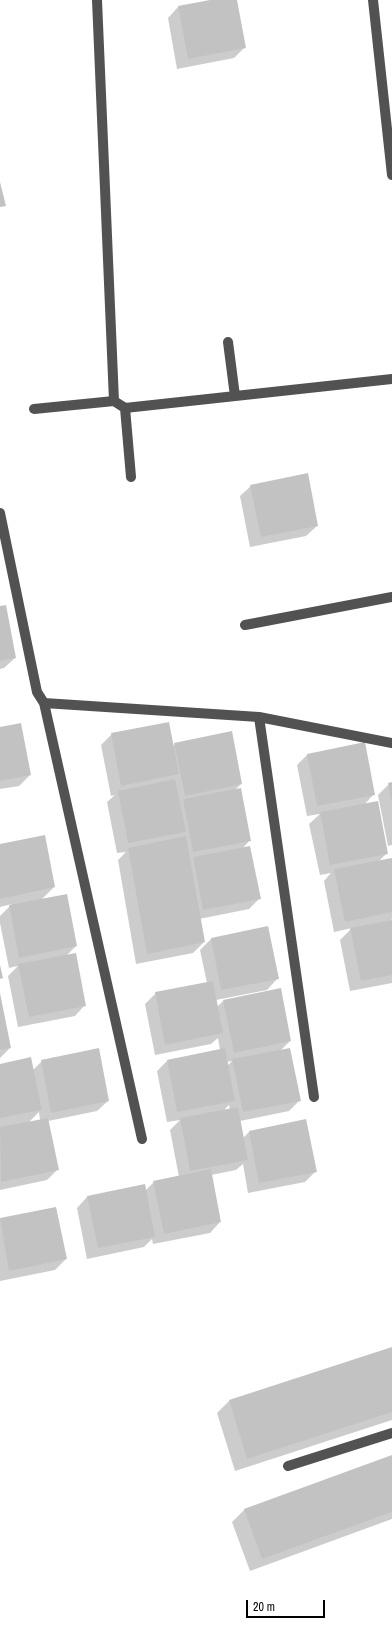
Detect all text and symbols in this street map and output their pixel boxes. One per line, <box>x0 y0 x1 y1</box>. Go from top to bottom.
scale bar <box>248 1592 327 1618</box>
text: 20 m <box>253 1599 275 1615</box>

